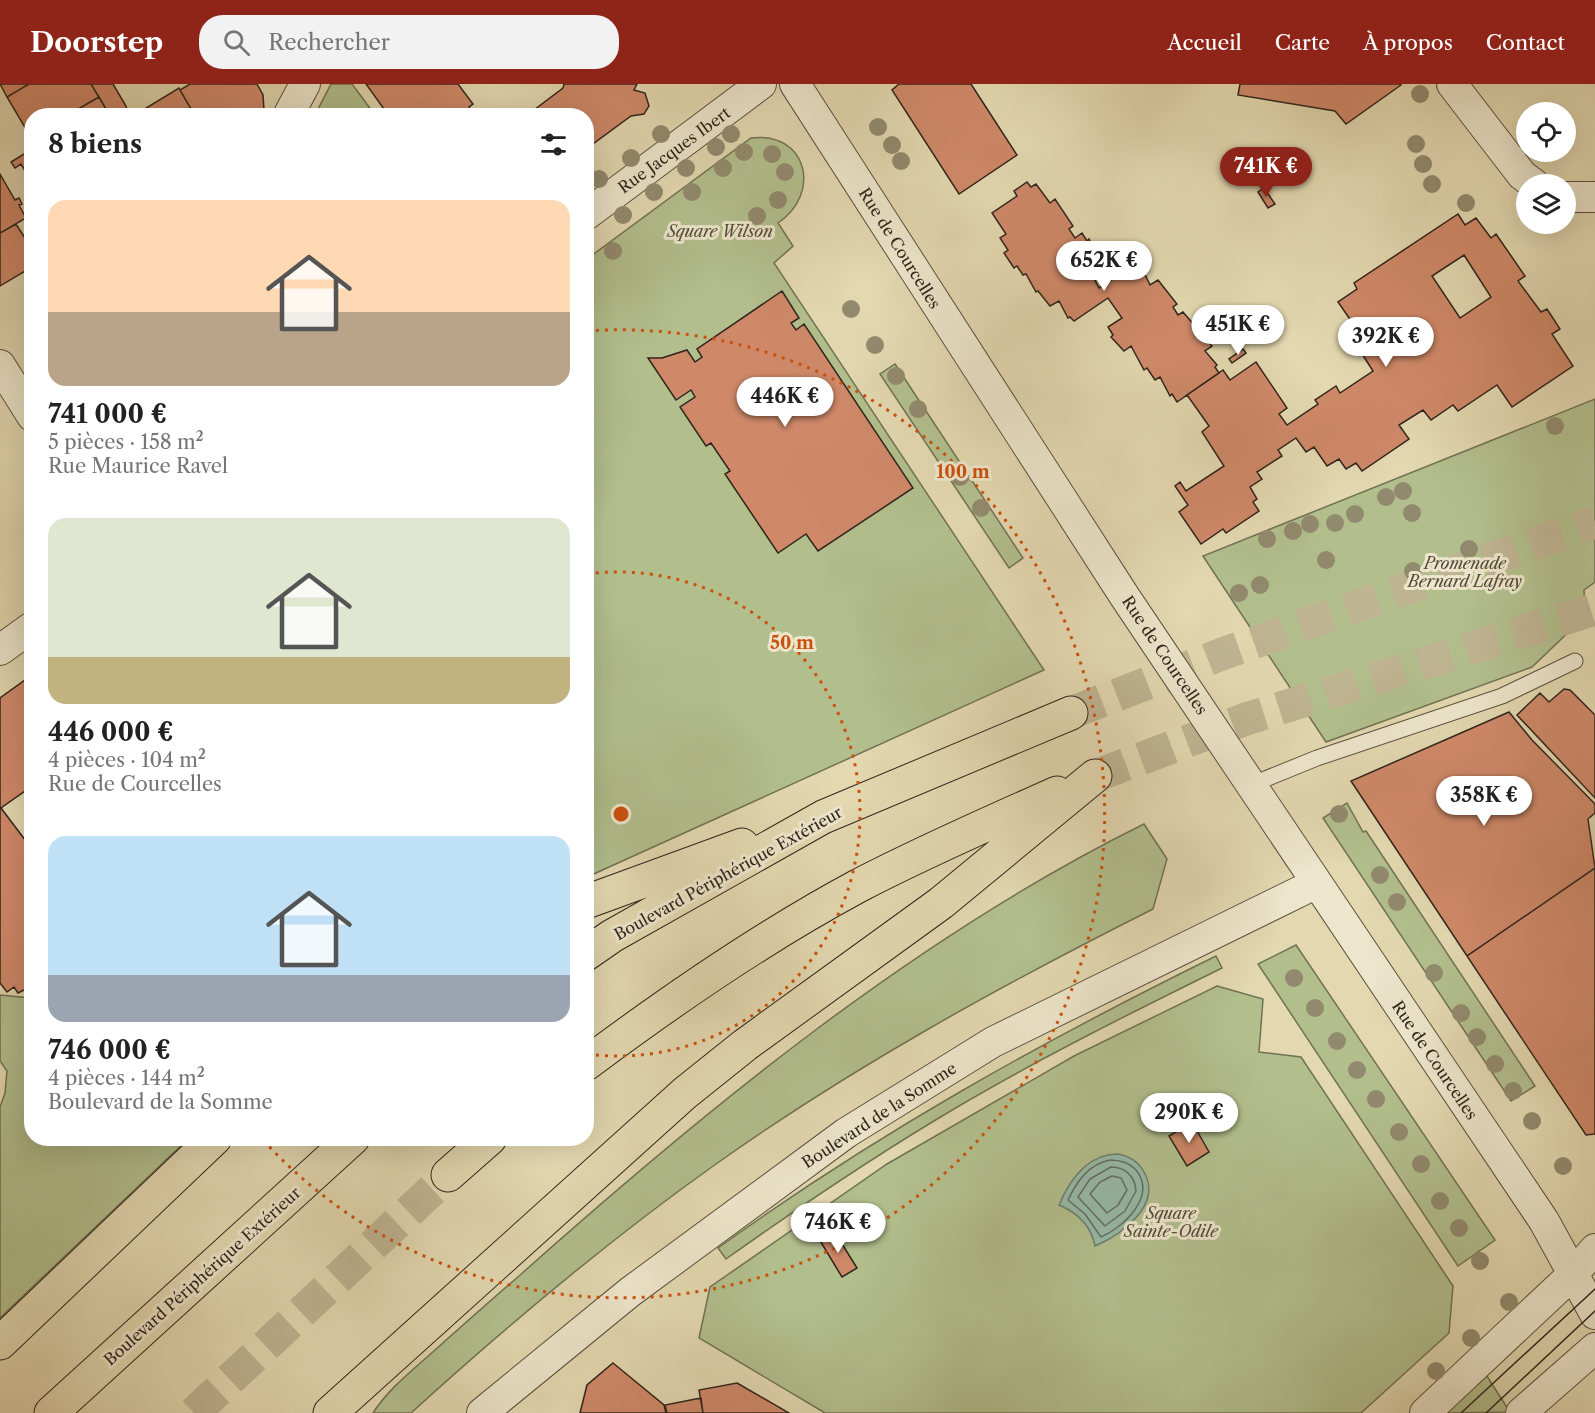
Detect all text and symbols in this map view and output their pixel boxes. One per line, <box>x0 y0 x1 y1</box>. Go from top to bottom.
search box <box>199 15 619 69</box>
text: Doorstep <box>30 25 163 59</box>
icon: search <box>220 26 253 59</box>
text: Rechercher <box>268 29 390 56</box>
text: Accueil <box>1167 30 1242 55</box>
text: Carte <box>1275 30 1330 55</box>
text: À propos <box>1363 30 1453 55</box>
text: Contact <box>1486 30 1565 55</box>
street label: Rue Jacques Ibert <box>614 102 734 197</box>
map controls <box>1516 102 1576 234</box>
button: locate <box>1516 102 1576 162</box>
text: 8 biens <box>48 128 142 160</box>
icon: filters <box>537 128 570 161</box>
pin: 741K € <box>1217 147 1315 198</box>
text: 741K € <box>1234 154 1298 178</box>
button: layers <box>1516 174 1576 234</box>
street label: Rue de Courcelles <box>855 184 945 312</box>
park label: Square Wilson <box>666 221 773 241</box>
icon: home <box>255 239 363 347</box>
pin: 652K € <box>1055 241 1153 292</box>
text: 652K € <box>1070 248 1138 272</box>
pin: 451K € <box>1189 305 1287 356</box>
text: 451K € <box>1205 312 1271 336</box>
pin: 392K € <box>1337 317 1435 368</box>
text: 392K € <box>1352 324 1420 348</box>
pin: 446K € <box>736 377 834 428</box>
text: 446K € <box>751 384 819 408</box>
text: 741 000 € <box>48 398 167 430</box>
text: 5 pièces · 158 m² <box>48 430 204 454</box>
text: Rue Maurice Ravel <box>48 454 228 478</box>
text: 100 m <box>936 461 990 483</box>
park label: Promenade Bernard Lafray <box>1406 553 1522 591</box>
icon: home <box>255 557 363 665</box>
street label: Rue de Courcelles <box>1118 592 1212 718</box>
text: 50 m <box>770 632 814 654</box>
text: 446 000 € <box>48 716 174 748</box>
text: 4 pièces · 104 m² <box>48 748 206 772</box>
text: Rue de Courcelles <box>48 772 222 796</box>
pin: 358K € <box>1435 776 1533 827</box>
text: 358K € <box>1450 783 1518 807</box>
street label: Boulevard Périphérique Extérieur <box>611 802 846 944</box>
centre of rings <box>611 804 631 824</box>
icon: home <box>255 875 363 983</box>
street label: Rue de Courcelles <box>1388 997 1482 1123</box>
text: 746 000 € <box>48 1034 171 1066</box>
street label: Boulevard de la Somme <box>798 1058 960 1172</box>
text: 4 pièces · 144 m² <box>48 1066 205 1090</box>
text: Boulevard de la Somme <box>48 1090 273 1114</box>
pin: 290K € <box>1140 1093 1238 1144</box>
text: 290K € <box>1154 1100 1224 1124</box>
street label: Boulevard Périphérique Extérieur <box>100 1182 305 1370</box>
pin: 746K € <box>789 1203 887 1254</box>
park label: Square Sainte-Odile <box>1123 1203 1219 1241</box>
text: 746K € <box>805 1210 871 1234</box>

